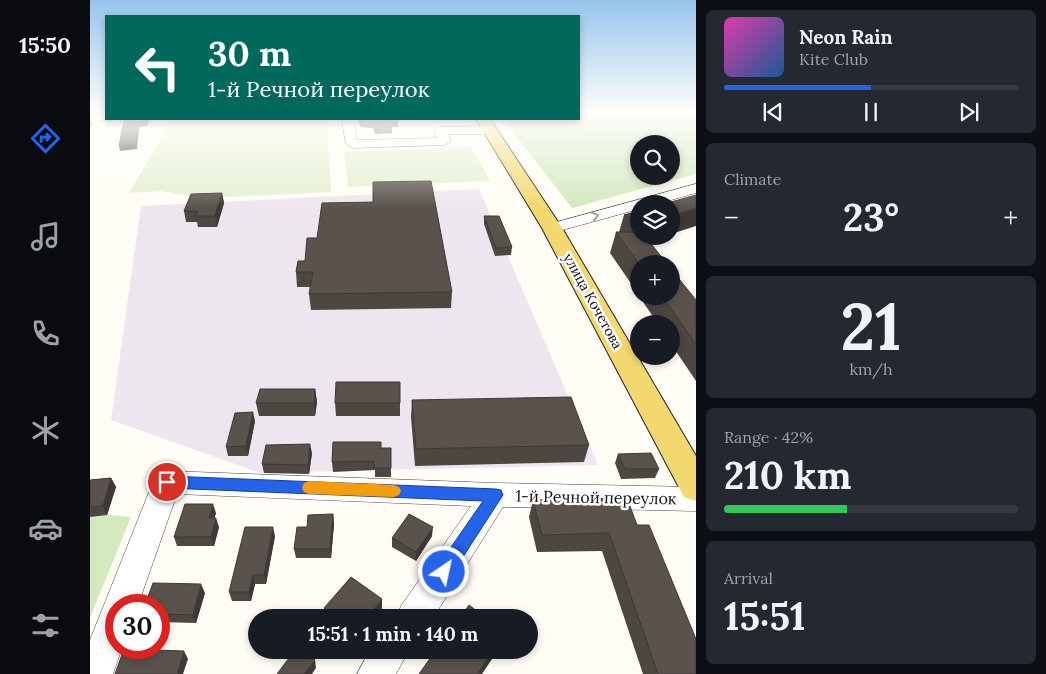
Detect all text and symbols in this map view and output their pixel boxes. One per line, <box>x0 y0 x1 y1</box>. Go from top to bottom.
text: Neon Rain <box>799 25 893 49</box>
text: 15:50 <box>19 31 71 59</box>
text: 30 m <box>208 31 291 76</box>
icon: left <box>125 35 190 100</box>
text: Kite Club <box>799 49 868 69</box>
text: 1-й Речной переулок <box>208 75 429 103</box>
icon: previous <box>759 98 787 126</box>
icon: pause <box>857 98 885 126</box>
icon: next <box>955 98 983 126</box>
icon: directions <box>28 121 63 156</box>
map controls <box>630 135 680 365</box>
button: search <box>630 135 680 185</box>
text: Climate <box>724 169 781 189</box>
text: 23° <box>843 193 899 241</box>
button: layers <box>630 195 680 245</box>
text: − <box>724 200 739 236</box>
text: + <box>1003 200 1018 236</box>
one-way arrow <box>591 211 599 221</box>
icon: music <box>28 219 63 254</box>
street label: улица Кочетова <box>559 250 627 352</box>
button: + <box>630 255 680 305</box>
text: 21 <box>840 285 902 368</box>
button: − <box>630 315 680 365</box>
icon: phone <box>28 316 63 351</box>
text: km/h <box>849 359 893 379</box>
icon: climate <box>28 413 63 448</box>
text: Range · 42% <box>724 427 813 447</box>
text: 210 km <box>724 451 851 499</box>
pin <box>146 461 188 503</box>
icon: arrive <box>153 468 181 496</box>
street label: 1-й Речной переулок <box>515 486 677 508</box>
icon: car <box>28 511 63 546</box>
position arrow <box>417 545 469 597</box>
text: Arrival <box>724 568 773 588</box>
text: 15:51 <box>724 592 805 640</box>
speed limit sign: 30 <box>105 594 170 659</box>
icon: filters <box>28 608 63 643</box>
text: 15:51 · 1 min · 140 m <box>308 622 478 646</box>

